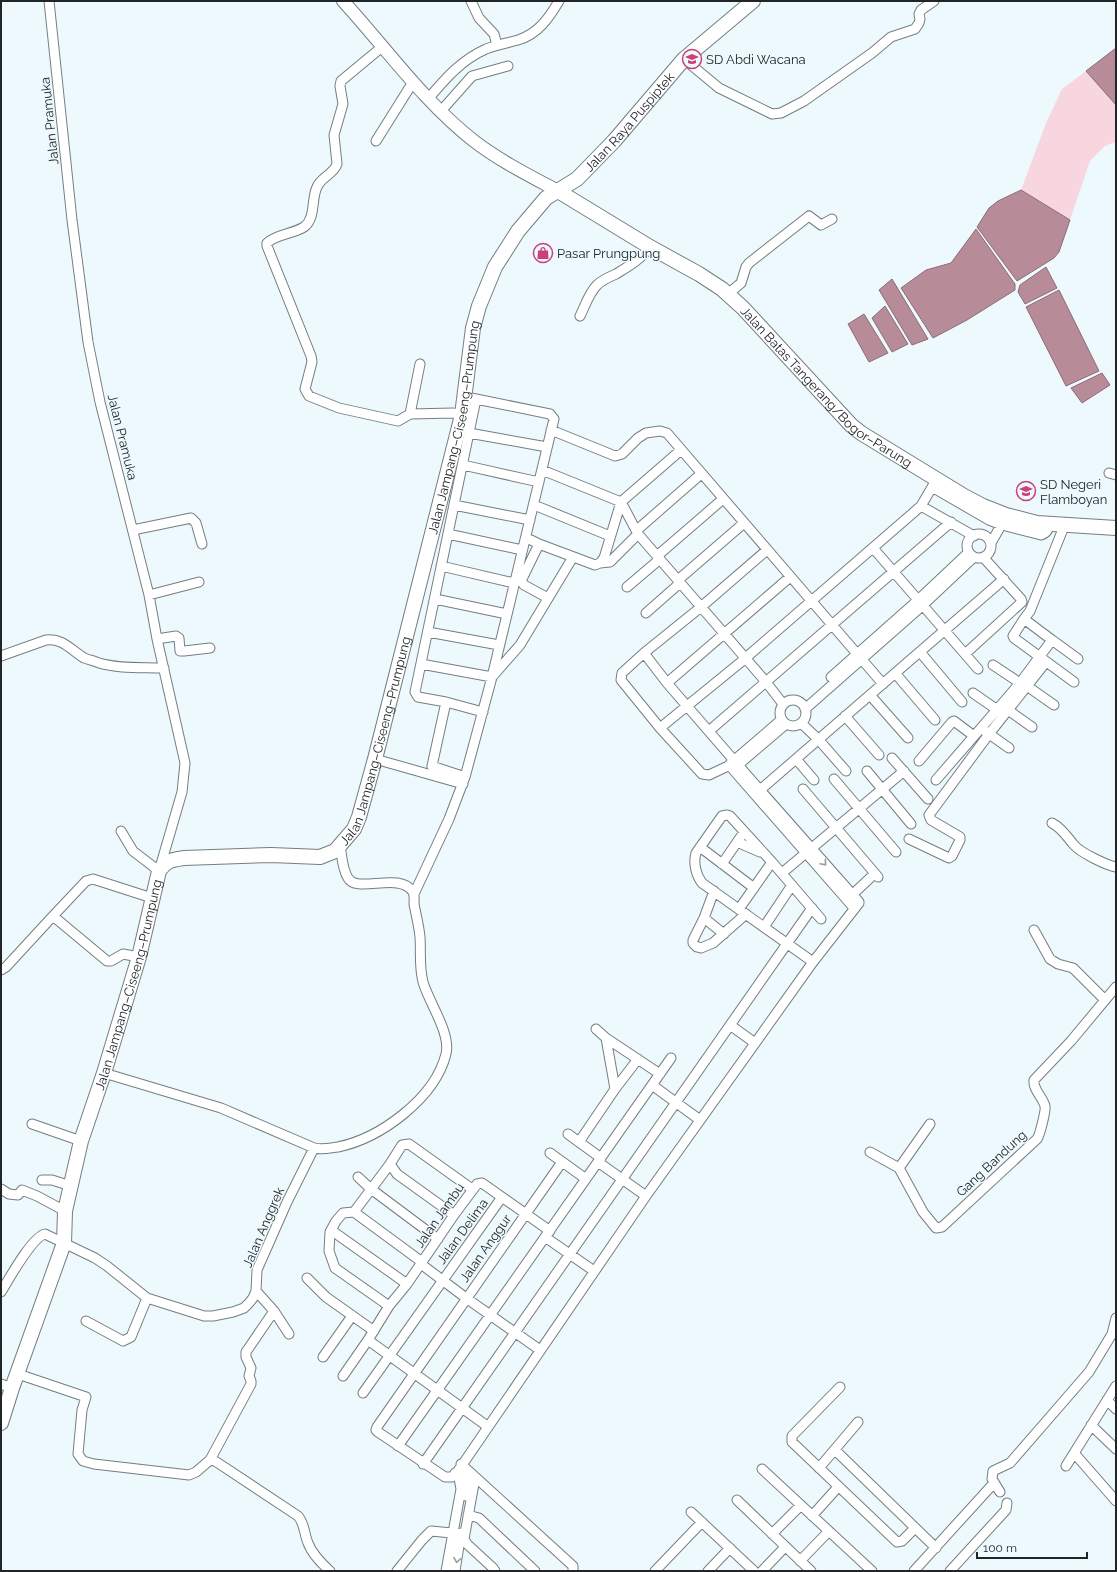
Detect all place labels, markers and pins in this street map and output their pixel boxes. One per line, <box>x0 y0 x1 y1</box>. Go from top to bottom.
school or university icon: SD Abdi Wacana <box>681 48 703 70</box>
place label: SD Abdi Wacana <box>706 52 806 67</box>
shop icon: Pasar Prungpung <box>532 242 554 264</box>
place label: Pasar Prungpung <box>557 246 660 261</box>
place label: SD Negeri Flamboyan <box>1040 477 1107 507</box>
school or university icon: SD Negeri Flamboyan <box>1015 480 1037 502</box>

